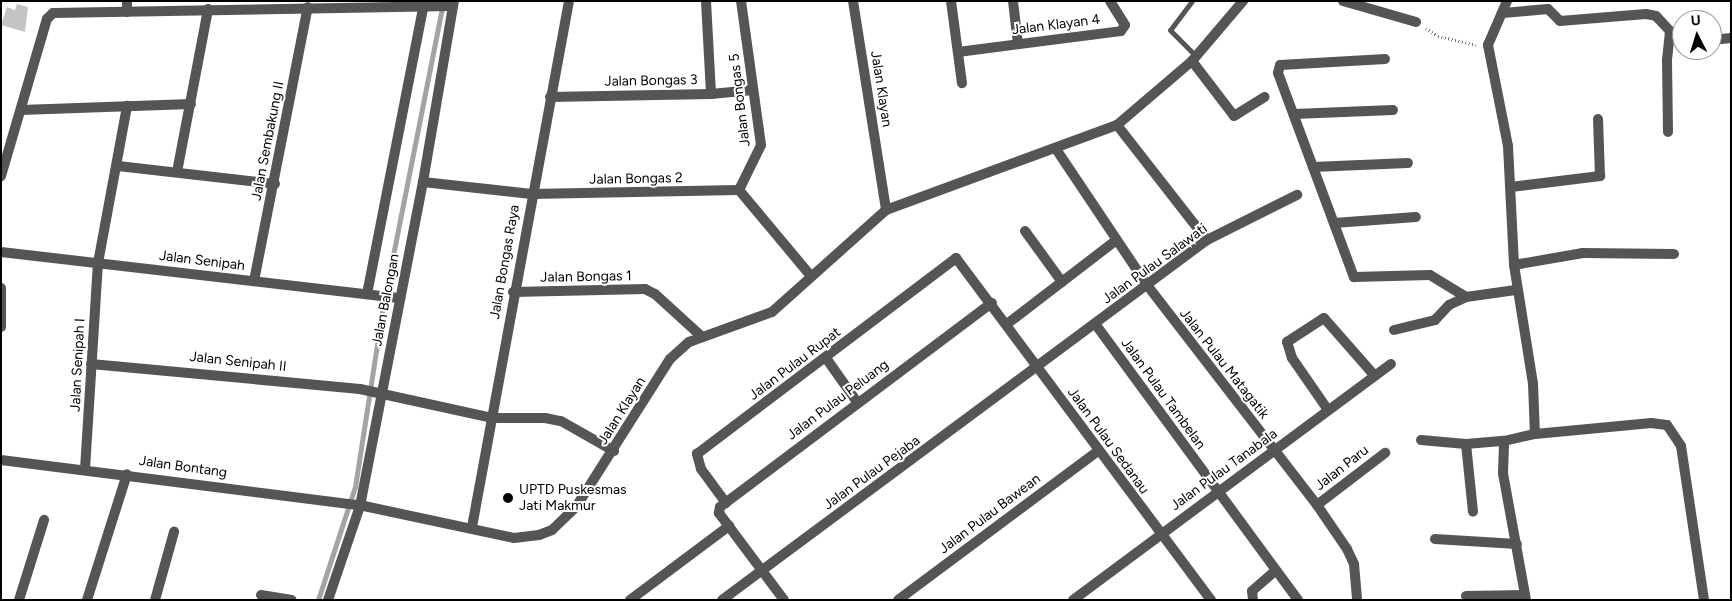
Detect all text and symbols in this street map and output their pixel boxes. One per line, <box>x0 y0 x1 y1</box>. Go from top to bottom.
north arrow <box>1672 10 1722 60</box>
street label: Jalan Klayan 4 <box>1011 11 1101 39</box>
text: U <box>1690 12 1701 29</box>
street label: Jalan Klayan <box>867 50 895 128</box>
street label: Jalan Bongas 5 <box>726 52 754 148</box>
street label: Jalan Bongas 3 <box>604 72 698 90</box>
street label: Jalan Sembakung II <box>248 80 288 202</box>
street label: Jalan Bongas 2 <box>589 170 683 188</box>
street label: Jalan Bongas Raya <box>487 204 523 320</box>
street label: Jalan Pulau Salawati <box>1099 220 1211 308</box>
street label: Jalan Senipah <box>158 247 246 275</box>
street label: Jalan Balongan <box>369 252 403 348</box>
street label: Jalan Bongas 1 <box>540 268 632 286</box>
street label: Jalan Pulau Matagatik <box>1176 306 1272 422</box>
street label: Jalan Senipah I <box>67 318 89 412</box>
street label: Jalan Pulau Rupat <box>746 324 844 404</box>
street label: Jalan Pulau Tambelan <box>1117 335 1209 453</box>
street label: Jalan Senipah II <box>189 349 287 375</box>
street label: Jalan Pulau Peluang <box>784 356 892 444</box>
street label: Jalan Klayan <box>595 374 649 448</box>
street label: Jalan Pulau Sedanau <box>1064 384 1152 498</box>
street label: Jalan Pulau Tanabala <box>1167 426 1281 514</box>
street label: Jalan Pulau Pejaba <box>821 432 923 514</box>
street label: Jalan Paru <box>1312 442 1372 494</box>
street label: Jalan Bontang <box>138 453 228 481</box>
street label: Jalan Pulau Bawean <box>936 471 1044 557</box>
place label: UPTD Puskesmas Jati Makmur <box>519 482 627 514</box>
marker: UPTD Puskesmas Jati Makmur <box>501 491 515 505</box>

